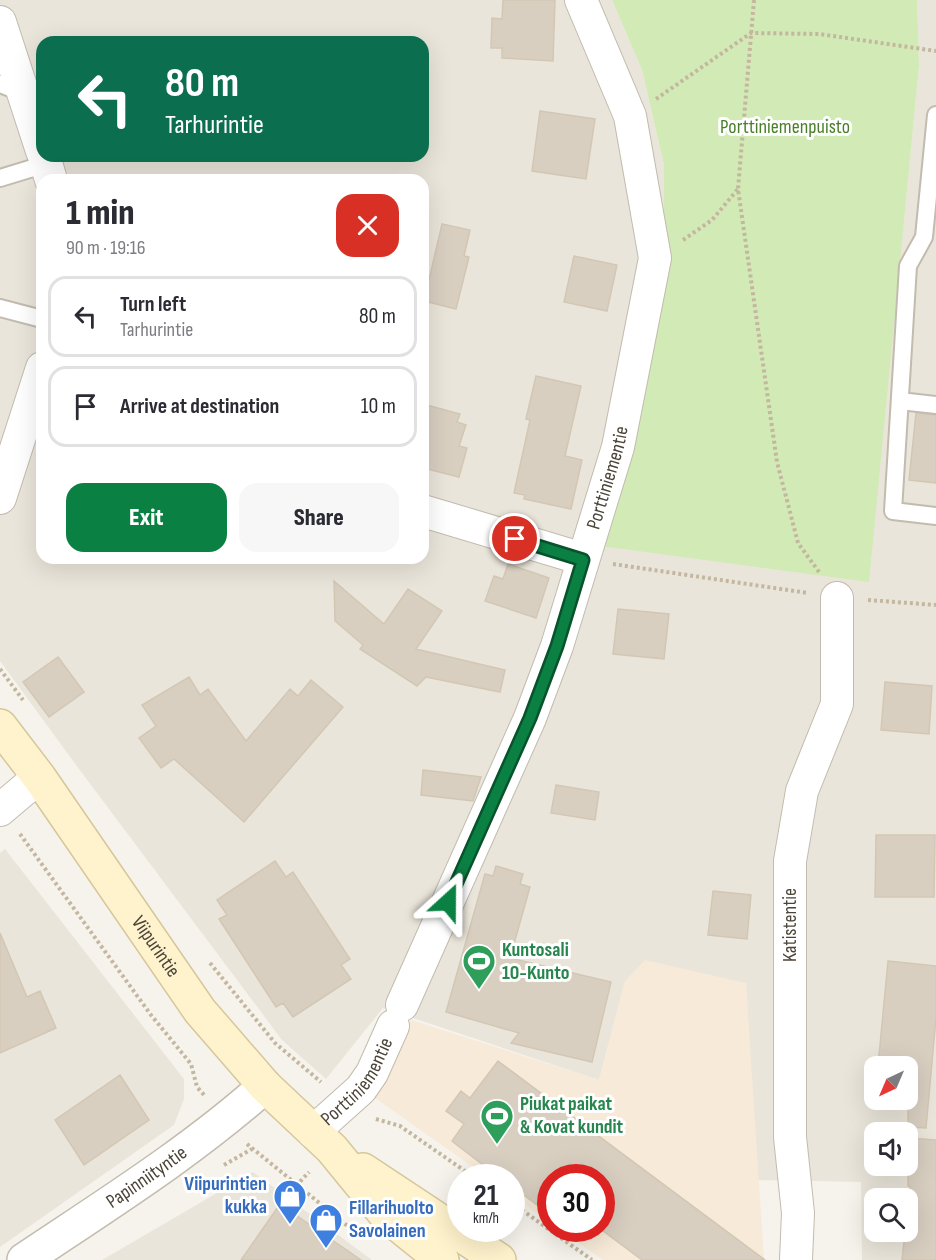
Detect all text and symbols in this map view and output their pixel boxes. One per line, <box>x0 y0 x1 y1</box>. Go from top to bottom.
text: 80 m <box>165 58 239 109</box>
icon: left <box>66 60 144 138</box>
text: Tarhurintie <box>165 109 264 141</box>
park label: Porttiniemenpuisto <box>720 115 850 139</box>
text: 1 min <box>66 192 134 235</box>
button: close <box>336 194 399 257</box>
text: 90 m · 19:16 <box>66 236 146 260</box>
text: Turn left <box>120 291 186 318</box>
icon: left <box>69 300 102 333</box>
text: 80 m <box>359 303 396 330</box>
text: Tarhurintie <box>120 318 193 342</box>
icon: arrive <box>69 390 102 423</box>
text: Arrive at destination <box>120 393 279 420</box>
text: 10 m <box>361 393 396 420</box>
street label: Porttiniementie <box>581 424 634 532</box>
button: Exit <box>66 483 227 552</box>
button: Share <box>239 483 399 552</box>
pin <box>489 513 540 564</box>
icon: arrive <box>498 522 531 555</box>
position arrow <box>416 870 480 934</box>
street label: Katistentie <box>778 888 802 962</box>
street label: Viipurintie <box>126 911 185 982</box>
place label: Kuntosali 10-Kunto <box>502 938 570 985</box>
sports icon: Kuntosali 10-Kunto <box>461 943 497 990</box>
street label: Porttiniementie <box>316 1034 398 1131</box>
north arrow <box>864 1056 918 1110</box>
map controls <box>864 1056 918 1242</box>
place label: Piukat paikat & Kovat kundit <box>520 1092 624 1139</box>
sports icon: Piukat paikat & Kovat kundit <box>479 1098 515 1145</box>
button: sound <box>864 1122 918 1176</box>
street label: Papinniityntie <box>102 1141 192 1214</box>
speed limit sign: 30 <box>537 1164 615 1242</box>
place label: Viipurintien kukka <box>184 1172 267 1219</box>
shop icon: Viipurintien kukka <box>272 1178 308 1225</box>
text: 21 <box>474 1178 498 1214</box>
button: search <box>864 1188 918 1242</box>
place label: Fillarihuolto Savolainen <box>349 1196 434 1243</box>
shop icon: Fillarihuolto Savolainen <box>308 1202 344 1249</box>
text: km/h <box>473 1209 499 1228</box>

